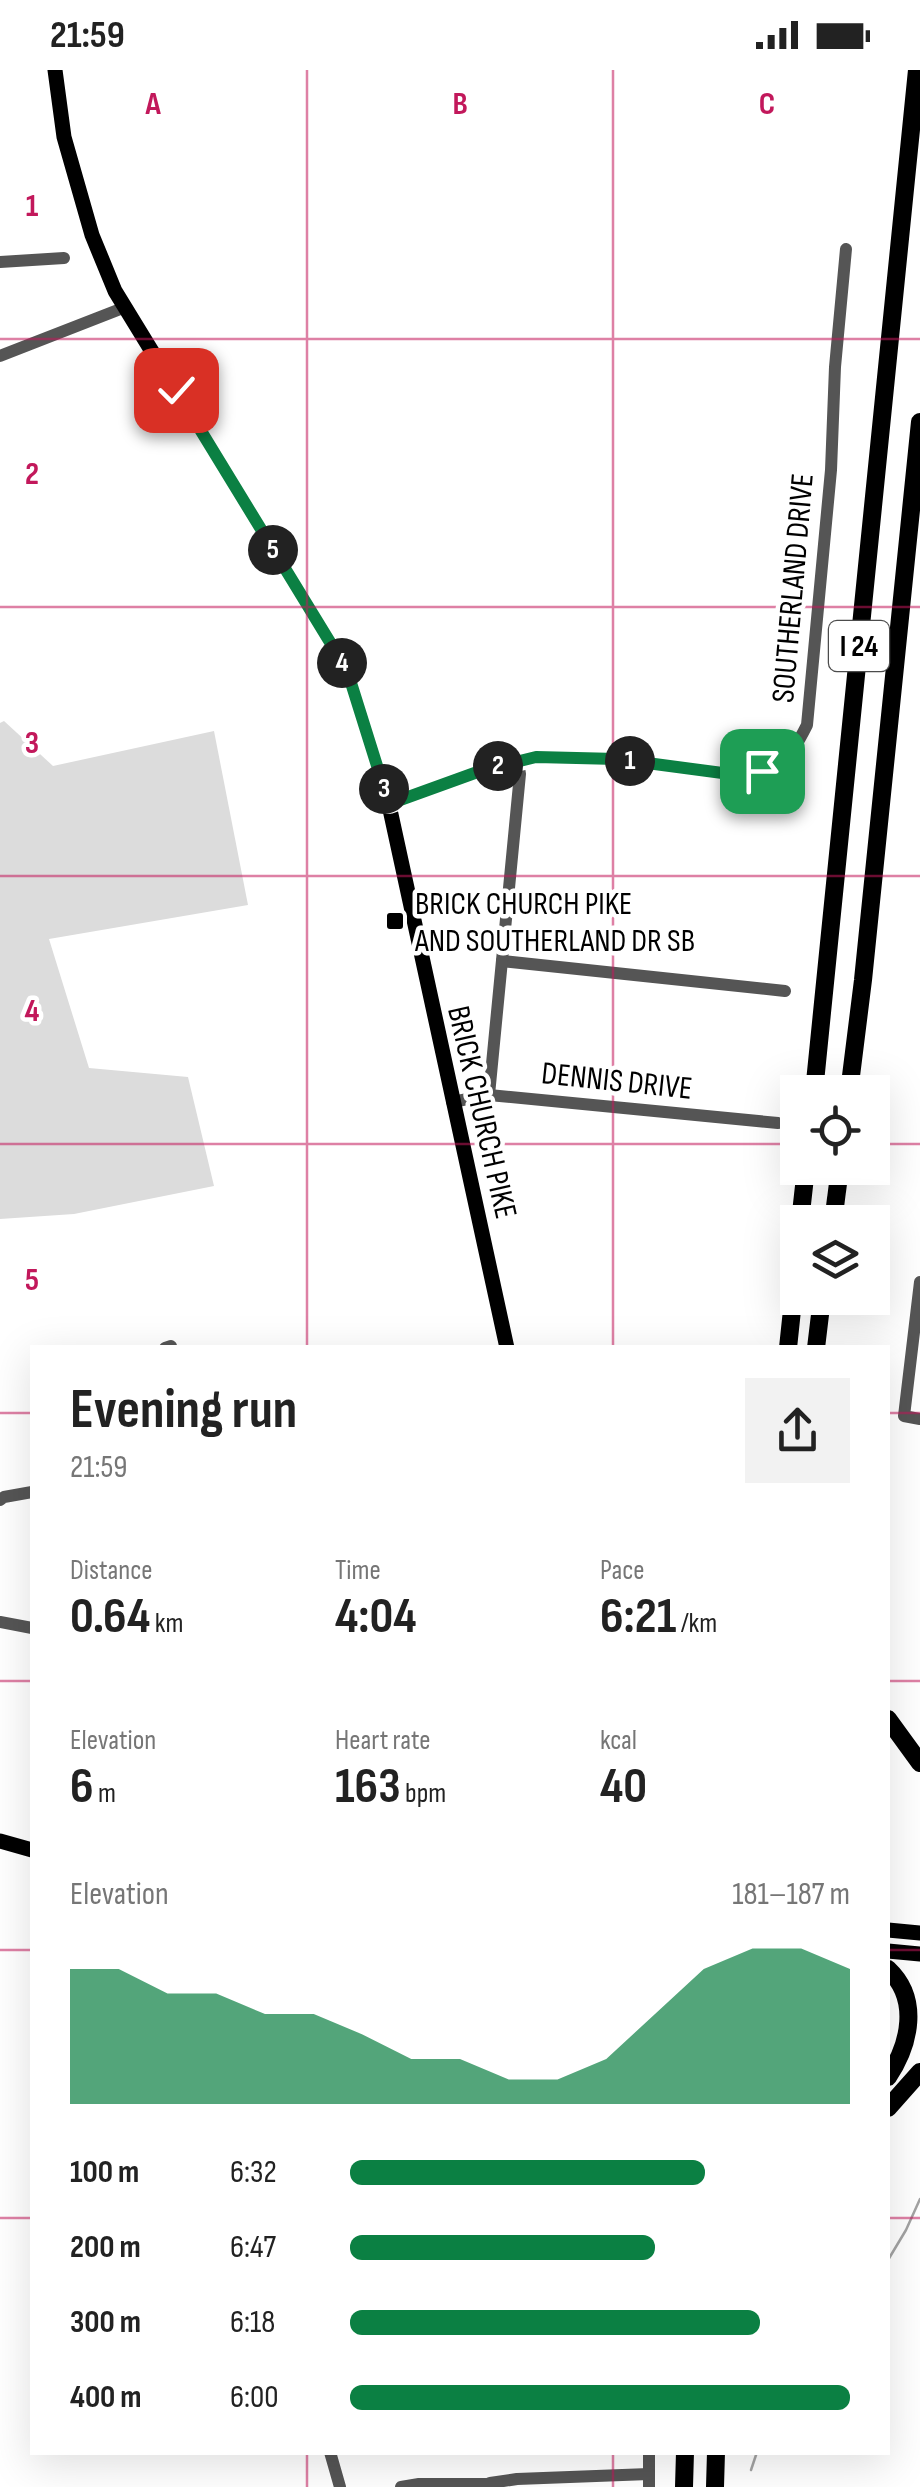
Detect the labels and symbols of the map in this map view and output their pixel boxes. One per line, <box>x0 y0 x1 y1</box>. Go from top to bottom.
text: A <box>144 85 161 124</box>
text: B <box>452 85 468 124</box>
text: C <box>759 85 775 124</box>
text: 1 <box>26 187 39 226</box>
pin <box>134 348 219 433</box>
text: 2 <box>25 455 39 494</box>
street label: SOUTHERLAND DRIVE <box>764 472 823 704</box>
pin: 5 <box>248 525 298 575</box>
road number: I 24 <box>829 621 889 671</box>
pin: 4 <box>317 638 367 688</box>
text: 3 <box>25 724 39 763</box>
pin <box>720 729 805 814</box>
pin: 1 <box>605 736 655 786</box>
pin: 2 <box>473 741 523 791</box>
pin: 3 <box>359 764 409 814</box>
place label: BRICK CHURCH PIKE AND SOUTHERLAND DR SB <box>414 885 695 961</box>
marker: BRICK CHURCH PIKE AND SOUTHERLAND DR SB <box>384 910 406 932</box>
text: 4 <box>25 992 40 1031</box>
street label: BRICK CHURCH PIKE <box>438 1002 525 1223</box>
street label: DENNIS DRIVE <box>540 1054 694 1109</box>
text: 5 <box>25 1261 39 1300</box>

